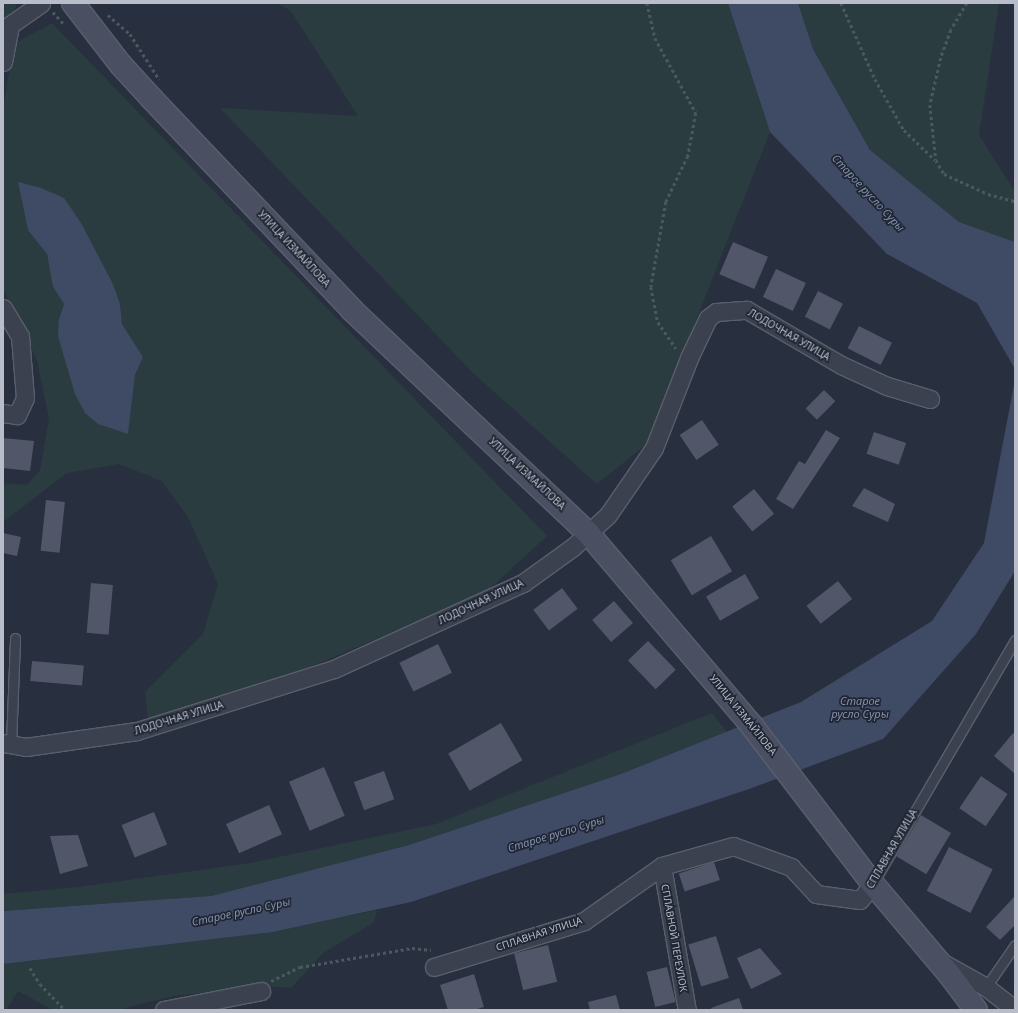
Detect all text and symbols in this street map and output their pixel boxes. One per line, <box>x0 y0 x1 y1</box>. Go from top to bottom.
water label: Старое русло Суры <box>829 152 907 234</box>
street label: УЛИЦА ИЗМАЙЛОВА <box>256 208 332 290</box>
street label: ЛОДОЧНАЯ УЛИЦА <box>746 307 832 363</box>
street label: УЛИЦА ИЗМАЙЛОВА <box>486 436 568 512</box>
street label: ЛОДОЧНАЯ УЛИЦА <box>437 577 525 627</box>
street label: УЛИЦА ИЗМАЙЛОВА <box>707 672 779 758</box>
water label: Старое русло Суры <box>831 695 889 721</box>
street label: ЛОДОЧНАЯ УЛИЦА <box>133 699 225 737</box>
street label: СПЛАВНАЯ УЛИЦА <box>864 807 920 891</box>
water label: Старое русло Суры <box>506 813 606 855</box>
street label: СПЛАВНОЙ ПЕРЕУЛОК <box>659 883 689 993</box>
water label: Старое русло Суры <box>191 895 291 929</box>
street label: СПЛАВНАЯ УЛИЦА <box>494 914 584 954</box>

